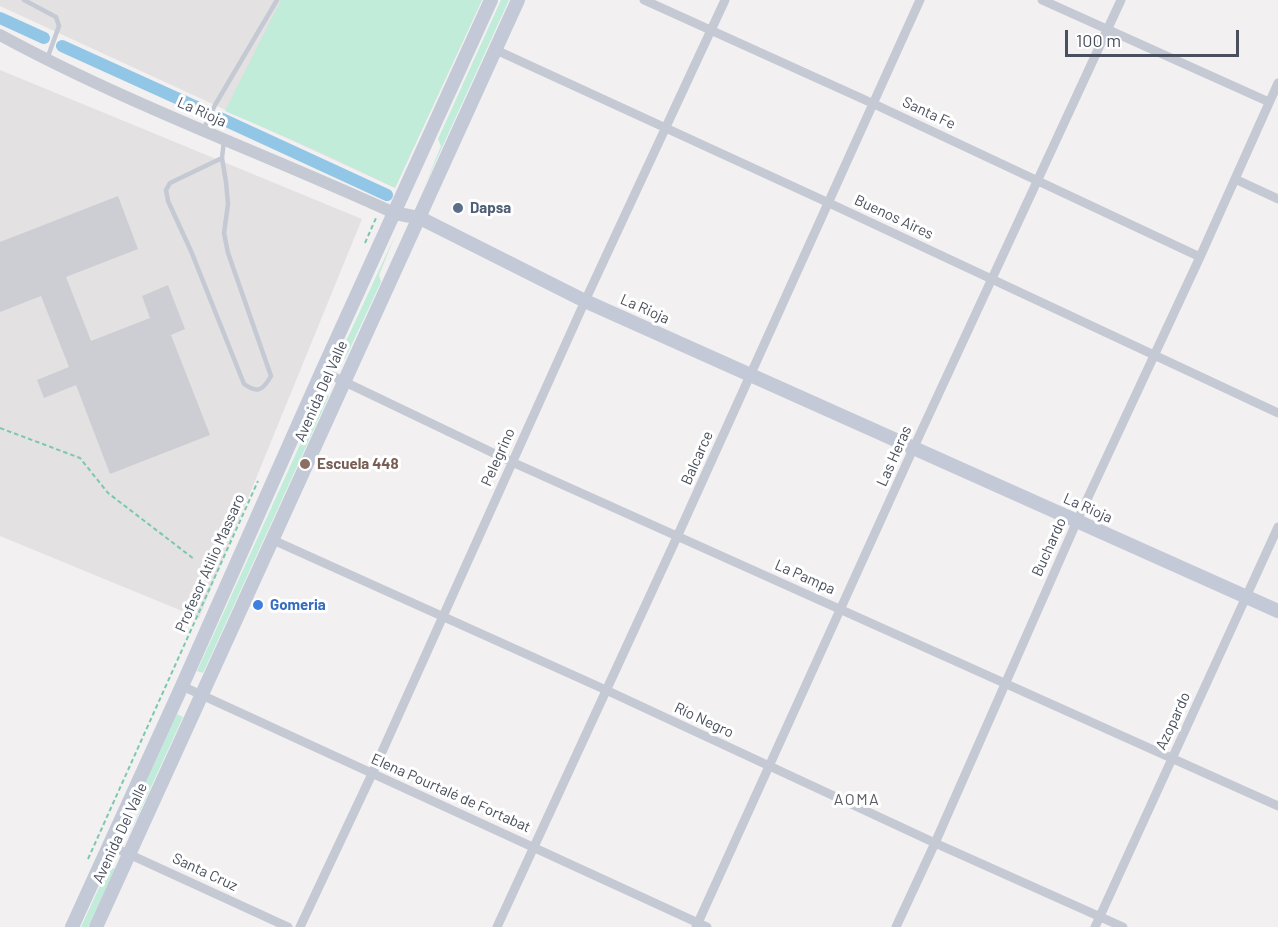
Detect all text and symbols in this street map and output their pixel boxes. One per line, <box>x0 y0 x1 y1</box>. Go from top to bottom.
scale bar <box>1068 18 1242 56</box>
text: 100 m <box>1076 29 1121 51</box>
street label: La Rioja <box>175 93 229 131</box>
street label: Santa Fe <box>900 93 958 133</box>
street label: Buenos Aires <box>852 191 936 243</box>
place label: Dapsa <box>470 199 511 217</box>
marker: Dapsa <box>451 201 465 215</box>
street label: La Rioja <box>618 290 672 328</box>
street label: Avenida Del Valle <box>291 338 351 444</box>
street label: Las Heras <box>873 423 915 489</box>
street label: Pelegrino <box>477 425 519 489</box>
street label: Balcarce <box>677 428 717 488</box>
place label: Escuela 448 <box>317 455 399 473</box>
marker: Escuela 448 <box>298 457 312 471</box>
street label: La Rioja <box>1061 489 1115 527</box>
street label: Profesor Atilio Massaro <box>171 491 249 635</box>
street label: Buchardo <box>1028 515 1070 579</box>
street label: La Pampa <box>772 556 838 598</box>
place label: Gomeria <box>270 596 326 614</box>
marker: Gomeria <box>251 598 265 612</box>
street label: Azopardo <box>1152 689 1194 753</box>
street label: Río Negro <box>672 698 736 742</box>
street label: Elena Pourtalé de Fortabat <box>368 750 534 836</box>
street label: Avenida Del Valle <box>89 780 151 886</box>
district label: AOMA <box>834 790 880 810</box>
street label: Santa Cruz <box>170 849 240 895</box>

